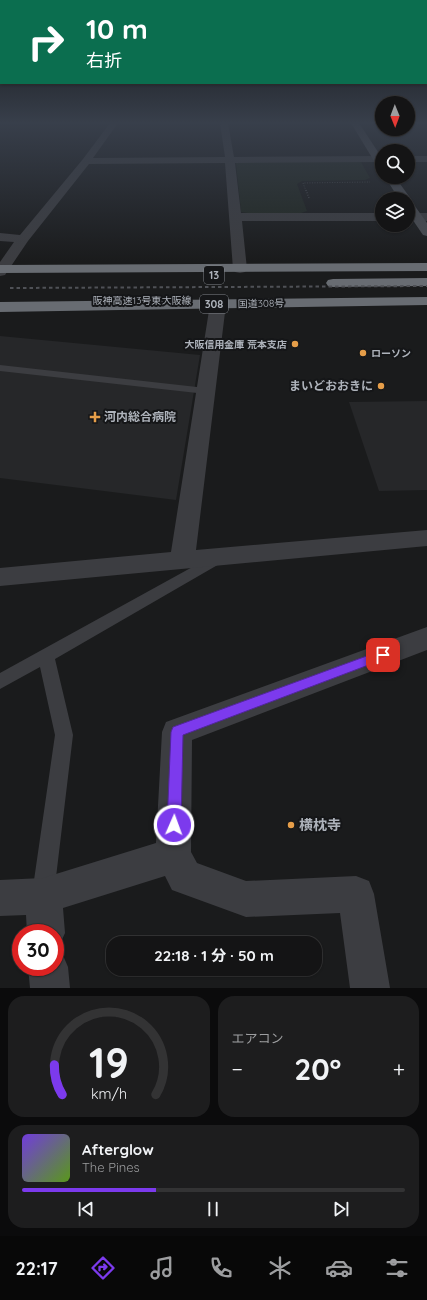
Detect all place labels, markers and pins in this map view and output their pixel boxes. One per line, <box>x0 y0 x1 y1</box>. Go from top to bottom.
place label: 大阪信用金庫 荒本支店 <box>184 338 287 351</box>
marker: 大阪信用金庫 荒本支店 <box>290 339 300 349</box>
place label: ローソン <box>371 347 411 360</box>
marker: ローソン <box>358 348 368 358</box>
place label: まいどおおきに <box>289 378 373 393</box>
marker: まいどおおきに <box>376 381 386 391</box>
place label: 河内総合病院 <box>104 409 176 424</box>
marker: 河内総合病院 <box>89 411 101 423</box>
pin <box>366 638 400 672</box>
place label: 横枕寺 <box>299 816 341 834</box>
marker: 横枕寺 <box>286 820 296 830</box>

